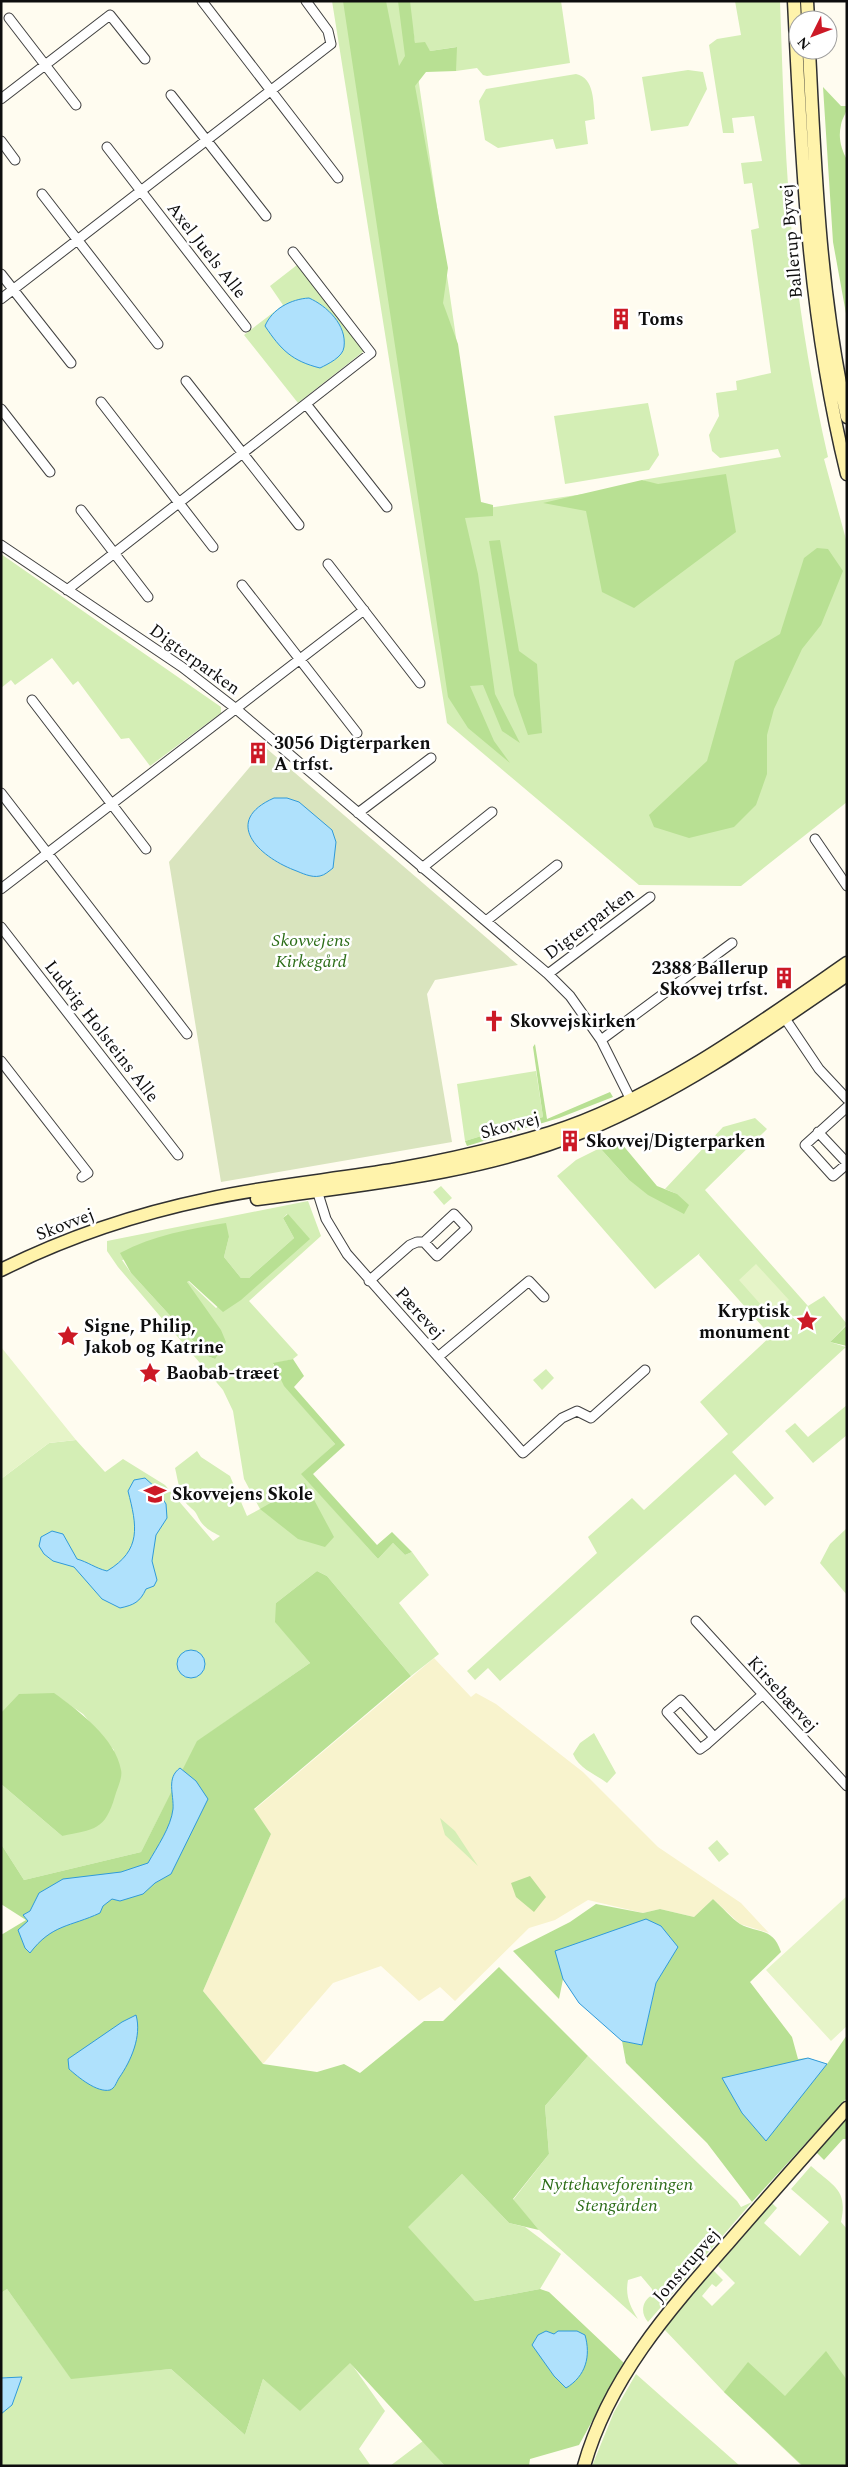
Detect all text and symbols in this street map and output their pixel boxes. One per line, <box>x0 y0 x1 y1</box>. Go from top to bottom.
north arrow <box>788 10 838 60</box>
text: N <box>792 32 815 55</box>
street label: Ballerup Byvej <box>773 182 810 300</box>
street label: Axel Juels Alle <box>160 196 253 304</box>
building icon: Toms <box>608 306 634 332</box>
place label: Toms <box>638 306 684 333</box>
street label: Digterparken <box>144 617 246 702</box>
place label: 3056 Digterparken A trfst. <box>274 730 431 778</box>
building icon: 3056 Digterparken A trfst. <box>245 740 271 766</box>
street label: Digterparken <box>539 880 640 966</box>
park label: Skovvejens Kirkegård <box>272 927 351 975</box>
street label: Ludvig Holsteins Alle <box>38 955 166 1108</box>
place label: 2388 Ballerup Skovvej trfst. <box>651 955 768 1003</box>
building icon: 2388 Ballerup Skovvej trfst. <box>771 965 797 991</box>
church icon: Skovvejskirken <box>481 1008 507 1034</box>
place label: Skovvejskirken <box>510 1008 636 1035</box>
street label: Skovvej <box>477 1105 543 1146</box>
building icon: Skovvej/Digterparken <box>557 1128 583 1154</box>
place label: Skovvej/Digterparken <box>586 1128 765 1155</box>
street label: Skovvej <box>32 1201 98 1248</box>
street label: Pærevej <box>388 1281 451 1346</box>
place label: Kryptisk monument <box>699 1298 790 1346</box>
place icon: Kryptisk monument <box>794 1308 820 1334</box>
place label: Signe, Philip, Jakob og Katrine <box>84 1313 224 1361</box>
place icon: Signe, Philip, Jakob og Katrine <box>55 1323 81 1349</box>
place icon: Baobab-træet <box>137 1360 163 1386</box>
place label: Baobab-træet <box>166 1360 280 1387</box>
school or university icon: Skovvejens Skole <box>142 1481 168 1507</box>
place label: Skovvejens Skole <box>172 1481 313 1508</box>
street label: Kirsebærvej <box>741 1650 825 1739</box>
park label: Nyttehaveforeningen Stengården <box>541 2171 694 2219</box>
street label: Jonstrupvej <box>646 2222 727 2309</box>

